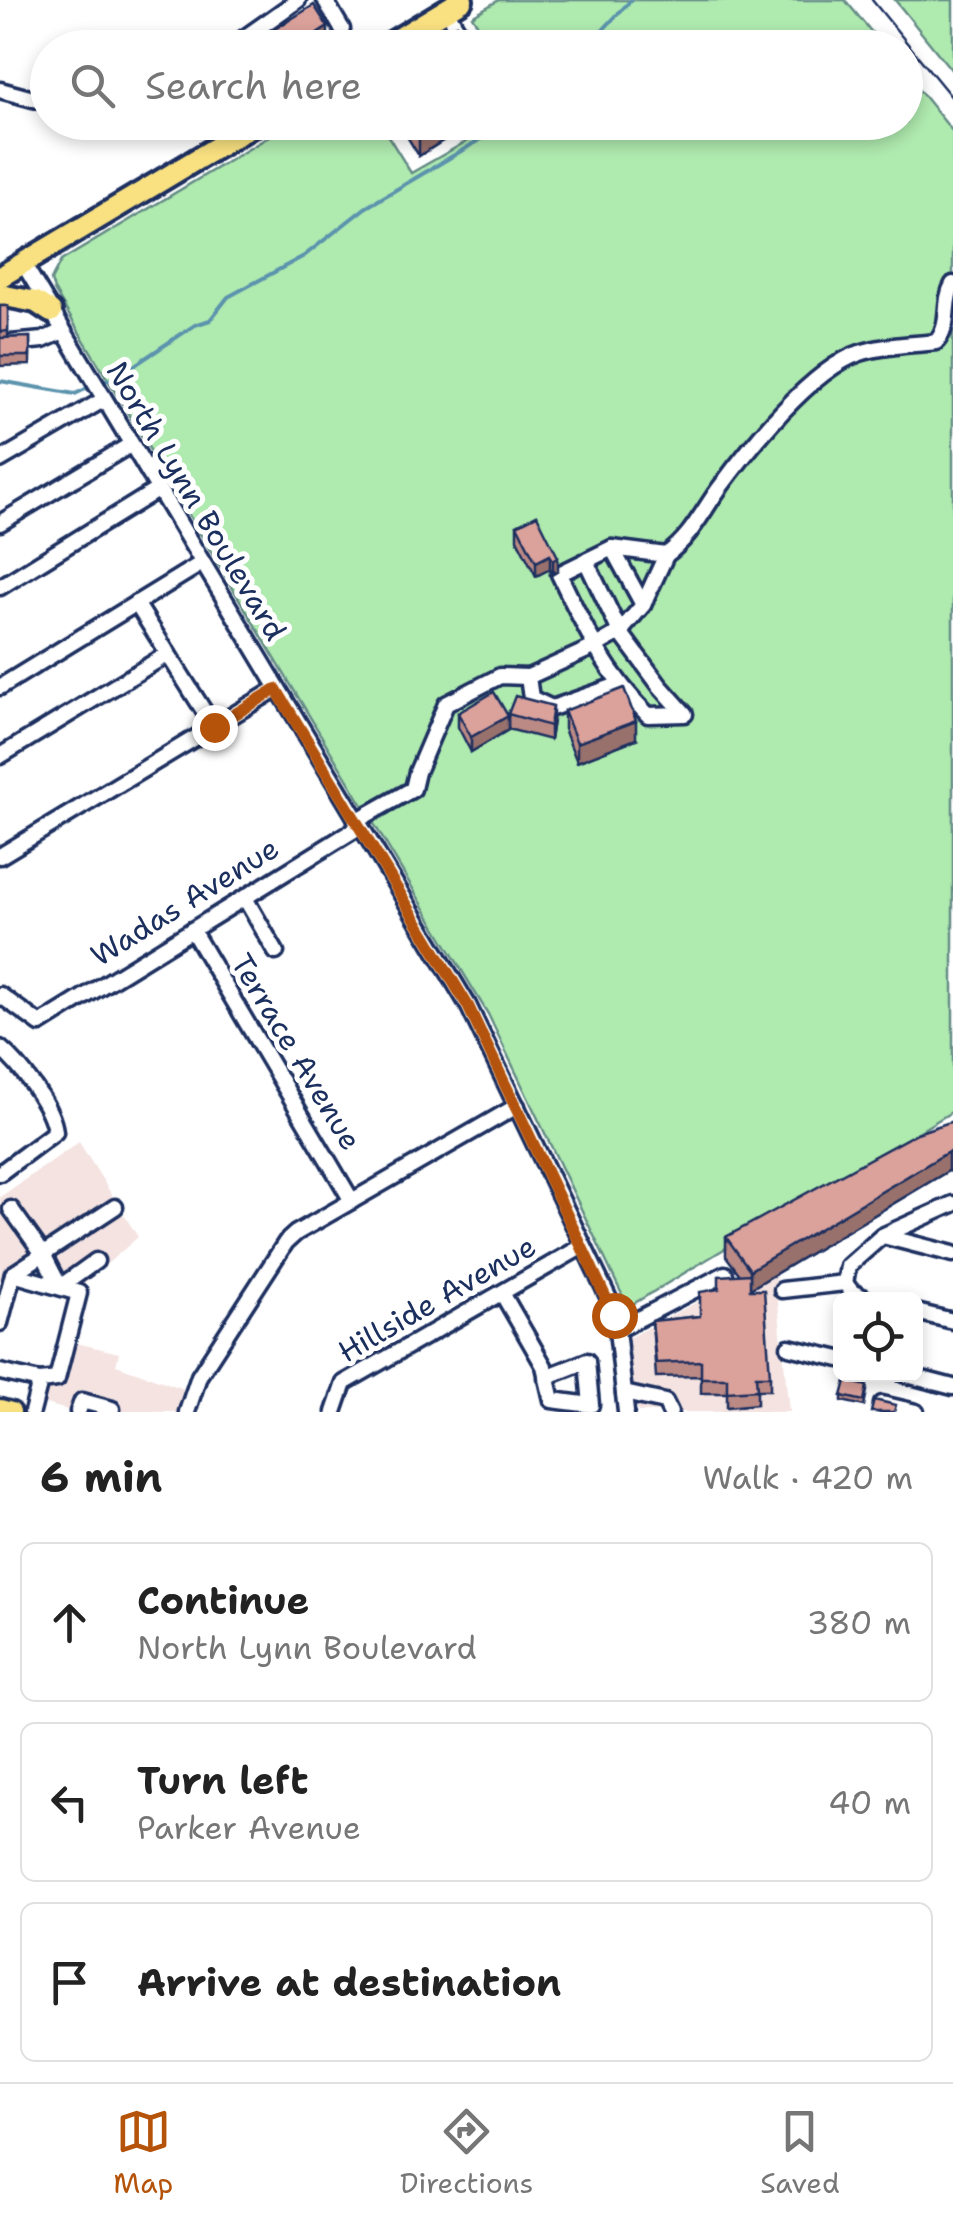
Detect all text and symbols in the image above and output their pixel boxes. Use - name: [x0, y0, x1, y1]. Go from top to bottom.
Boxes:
- search box: [30, 30, 923, 140]
- icon: search: [65, 58, 120, 113]
- text: Search here: [145, 60, 362, 111]
- street label: North Lynn Boulevard: [97, 354, 296, 648]
- route end: [192, 705, 238, 751]
- street label: Wadas Avenue: [83, 827, 287, 976]
- street label: Terrace Avenue: [221, 946, 371, 1158]
- street label: Hillside Avenue: [330, 1225, 543, 1372]
- map controls: [833, 1292, 923, 1382]
- button: locate: [833, 1292, 923, 1382]
- route start: [592, 1293, 638, 1339]
- text: 6 min: [40, 1449, 162, 1505]
- text: Walk · 420 m: [702, 1456, 913, 1499]
- text: Continue: [137, 1575, 309, 1626]
- icon: ahead: [42, 1595, 97, 1650]
- text: 380 m: [807, 1601, 911, 1644]
- text: North Lynn Boulevard: [137, 1626, 477, 1669]
- text: Turn left: [137, 1755, 309, 1806]
- icon: left: [42, 1775, 97, 1830]
- text: 40 m: [828, 1781, 911, 1824]
- text: Parker Avenue: [137, 1806, 361, 1849]
- icon: arrive: [42, 1955, 97, 2010]
- text: Arrive at destination: [137, 1957, 561, 2008]
- tab: Map: [113, 2104, 173, 2202]
- tab: Directions: [400, 2104, 533, 2202]
- tab: Saved: [760, 2104, 840, 2202]

